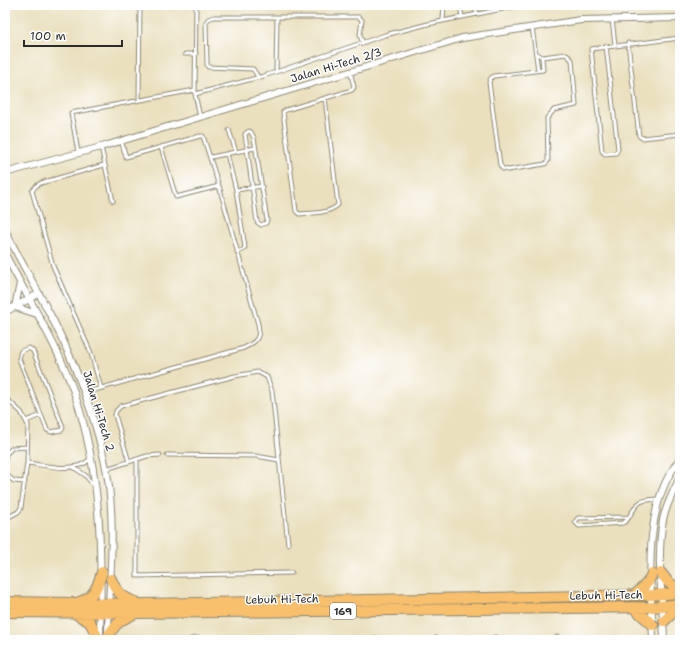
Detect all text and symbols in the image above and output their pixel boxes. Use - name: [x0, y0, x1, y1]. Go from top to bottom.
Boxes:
- scale bar: [24, 22, 122, 48]
- text: 100 m: [30, 28, 66, 44]
- street label: Jalan Hi-Tech 2/3: [289, 44, 384, 86]
- street label: Jalan Hi-Tech 2: [79, 369, 118, 453]
- street label: Lebuh Hi-Tech: [569, 587, 643, 604]
- street label: Lebuh Hi-Tech: [245, 591, 319, 608]
- road number: 169: [330, 603, 356, 619]

